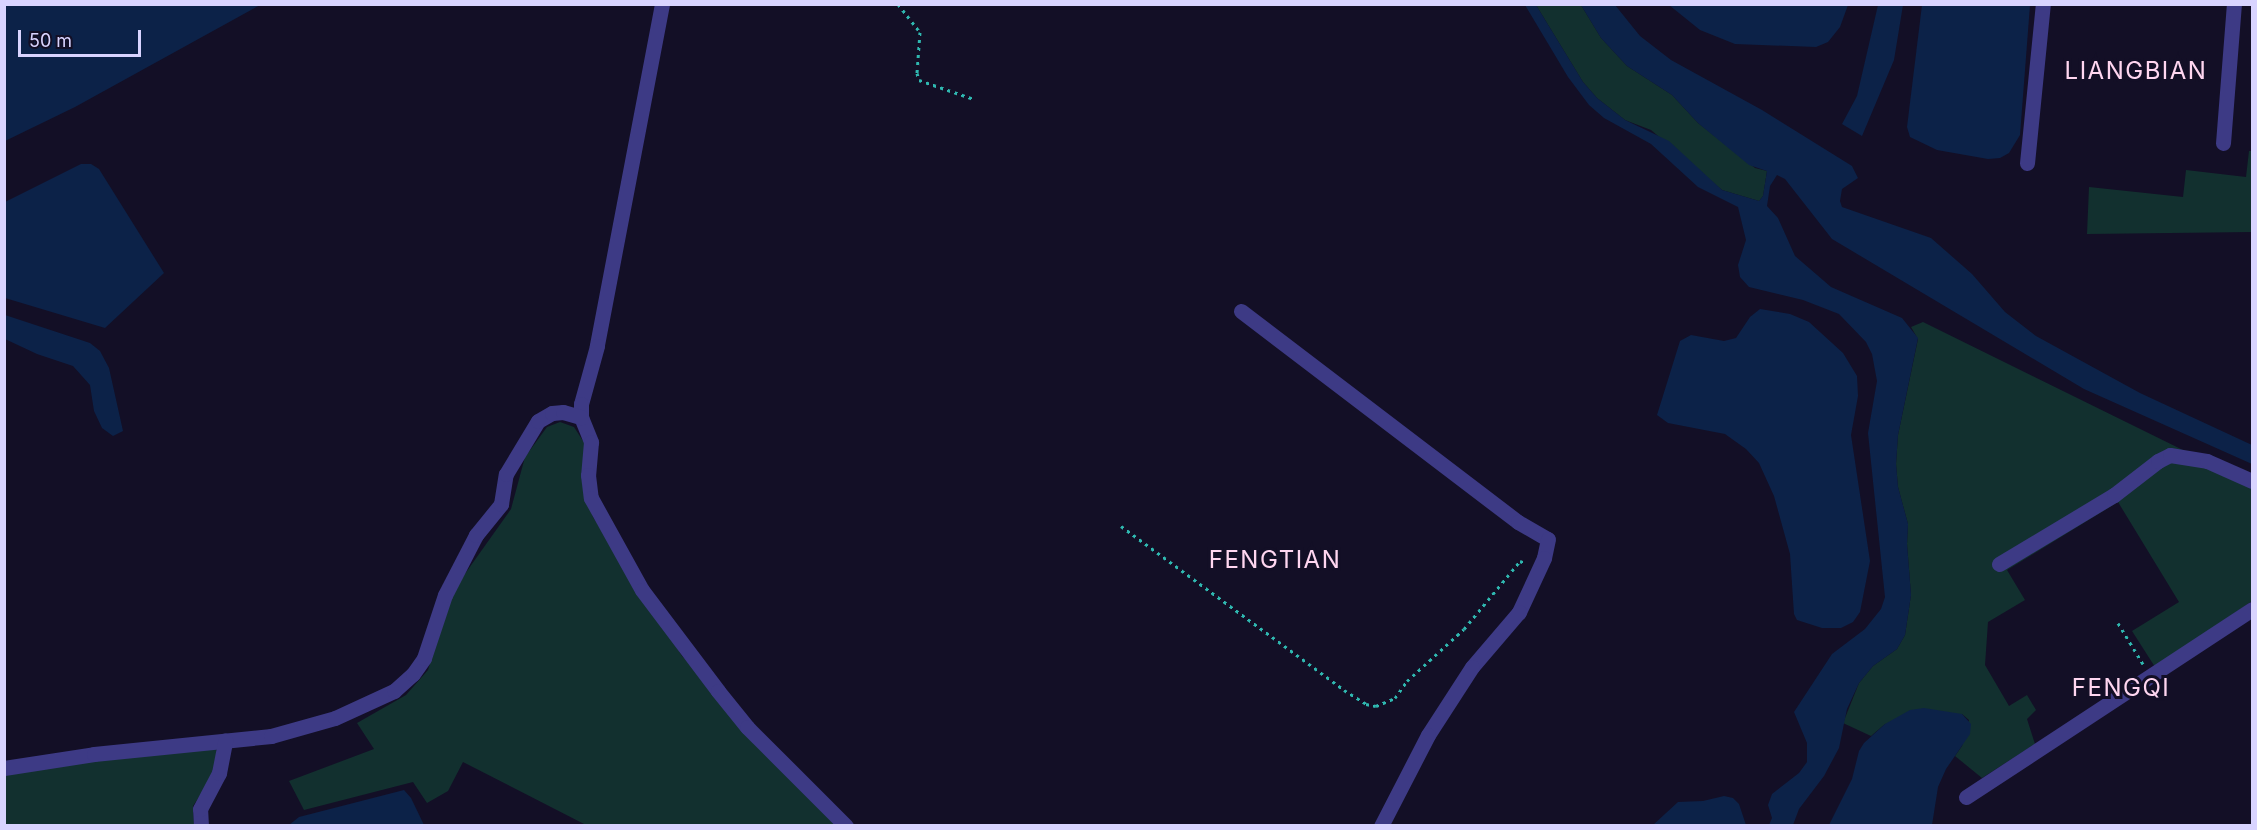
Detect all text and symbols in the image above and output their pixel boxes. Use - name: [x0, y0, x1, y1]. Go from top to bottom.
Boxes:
- scale bar: [21, 18, 144, 56]
- text: 50 m: [29, 30, 72, 51]
- district label: LIANGBIAN: [2065, 57, 2207, 85]
- district label: FENGTIAN: [1209, 546, 1341, 574]
- district label: FENGQI: [2072, 674, 2170, 702]

